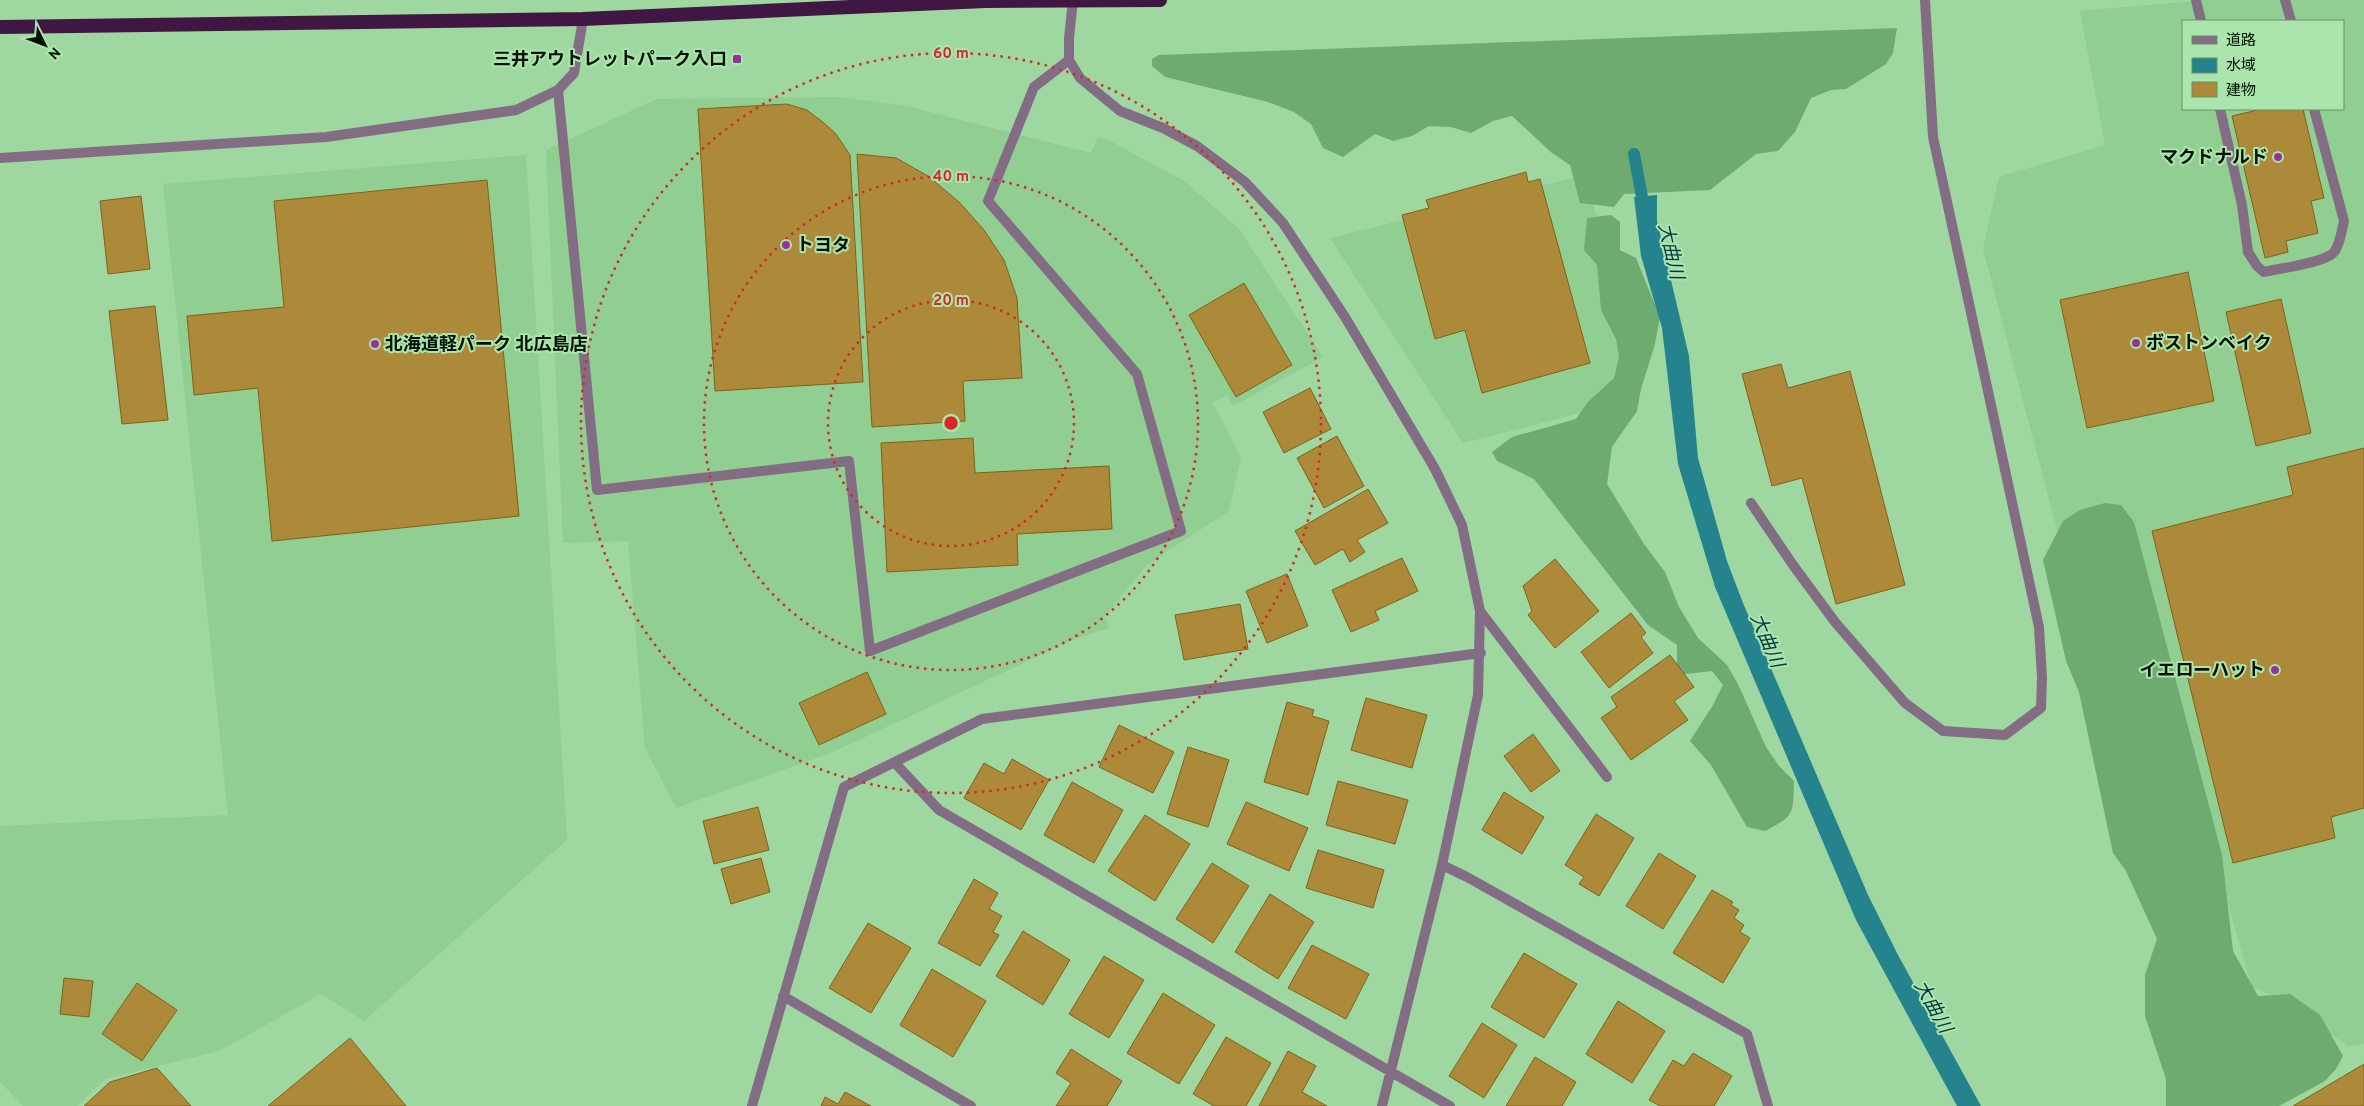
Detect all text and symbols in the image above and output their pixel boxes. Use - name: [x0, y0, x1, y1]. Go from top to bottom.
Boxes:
- north arrow: [20, 20, 70, 70]
- legend: [2182, 20, 2344, 110]
- text: 道路: [2226, 32, 2256, 51]
- text: N: [44, 43, 63, 62]
- text: 60 m: [933, 45, 969, 64]
- place label: 三井アウトレットパーク入口: [493, 49, 727, 72]
- marker: 三井アウトレットパーク入口: [731, 53, 743, 65]
- text: 水域: [2226, 57, 2256, 76]
- text: 建物: [2226, 82, 2256, 101]
- place label: マクドナルド: [2160, 147, 2268, 170]
- marker: マクドナルド: [2272, 151, 2284, 163]
- text: 40 m: [933, 168, 969, 187]
- water label: 大曲川: [1652, 221, 1689, 284]
- place label: トヨタ: [796, 235, 850, 258]
- marker: トヨタ: [780, 239, 792, 251]
- text: 20 m: [933, 292, 969, 311]
- place label: ボストンベイク: [2146, 333, 2272, 356]
- place label: 北海道軽パーク 北広島店: [385, 334, 588, 357]
- marker: ボストンベイク: [2130, 337, 2142, 349]
- marker: 北海道軽パーク 北広島店: [369, 338, 381, 350]
- centre of rings: [942, 414, 960, 432]
- water label: 大曲川: [1744, 610, 1789, 674]
- place label: イエローハット: [2140, 660, 2265, 683]
- marker: イエローハット: [2269, 664, 2281, 676]
- water label: 大曲川: [1908, 976, 1958, 1039]

